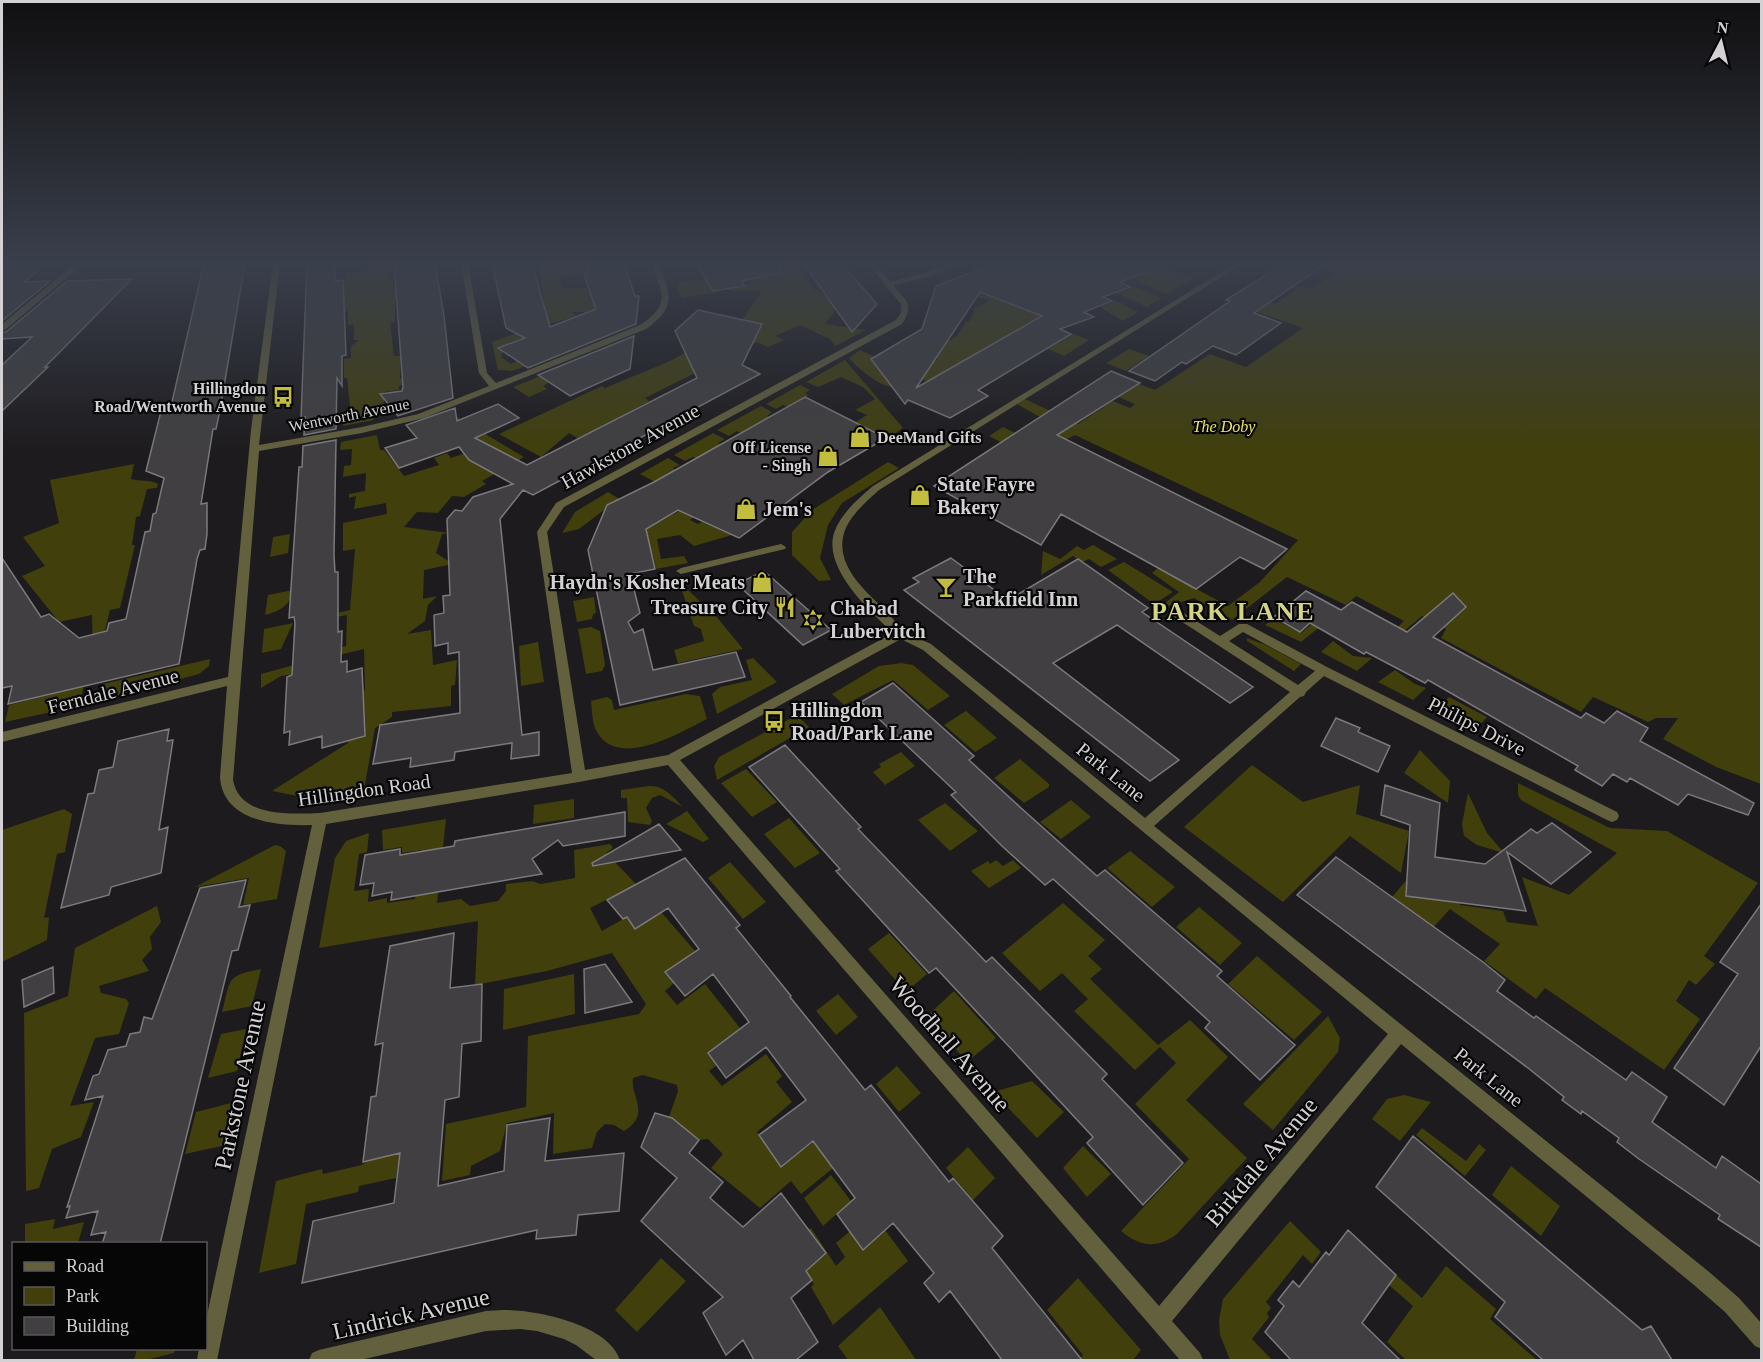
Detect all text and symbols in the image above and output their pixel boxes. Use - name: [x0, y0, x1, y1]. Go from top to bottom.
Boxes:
- north arrow: [1691, 12, 1751, 72]
- text: N: [1716, 18, 1730, 37]
- place label: Hillingdon Road/Wentworth Avenue: [94, 380, 266, 415]
- bus stop icon: Hillingdon Road/Wentworth Avenue: [271, 385, 295, 409]
- street label: Wentworth Avenue: [287, 395, 411, 435]
- street label: Hawkstone Avenue: [557, 399, 703, 493]
- park label: The Doby: [1193, 418, 1256, 436]
- shop icon: DeeMand Gifts: [848, 425, 872, 449]
- place label: DeeMand Gifts: [877, 429, 981, 446]
- place label: Off License - Singh: [732, 439, 811, 475]
- shop icon: Off License - Singh: [816, 444, 840, 468]
- place label: State Fayre Bakery: [937, 473, 1035, 519]
- shop icon: State Fayre Bakery: [908, 483, 932, 507]
- shop icon: Jem's: [734, 497, 758, 521]
- place label: Jem's: [763, 498, 812, 520]
- place label: The Parkfield Inn: [963, 565, 1078, 610]
- shop icon: Haydn's Kosher Meats: [750, 570, 774, 594]
- place label: Haydn's Kosher Meats: [550, 571, 745, 594]
- bar icon: The Parkfield Inn: [934, 575, 958, 599]
- restaurant icon: Treasure City: [773, 595, 797, 619]
- place label: Treasure City: [651, 596, 768, 619]
- place label: Chabad Lubervitch: [830, 597, 926, 642]
- district label: PARK LANE: [1151, 597, 1315, 626]
- synagogue icon: Chabad Lubervitch: [801, 608, 825, 632]
- street label: Ferndale Avenue: [45, 664, 181, 718]
- street label: Philips Drive: [1424, 692, 1529, 761]
- place label: Hillingdon Road/Park Lane: [791, 699, 933, 744]
- bus stop icon: Hillingdon Road/Park Lane: [762, 709, 786, 733]
- street label: Park Lane: [1072, 738, 1150, 806]
- street label: Hillingdon Road: [296, 770, 432, 811]
- street label: Woodhall Avenue: [884, 971, 1016, 1117]
- street label: Parkstone Avenue: [209, 998, 271, 1172]
- street label: Park Lane: [1450, 1043, 1528, 1111]
- street label: Birkdale Avenue: [1200, 1092, 1322, 1232]
- legend: [12, 1242, 207, 1350]
- text: Road: [66, 1256, 104, 1276]
- street label: Lindrick Avenue: [330, 1283, 492, 1345]
- text: Park: [66, 1286, 99, 1306]
- text: Building: [66, 1316, 129, 1336]

